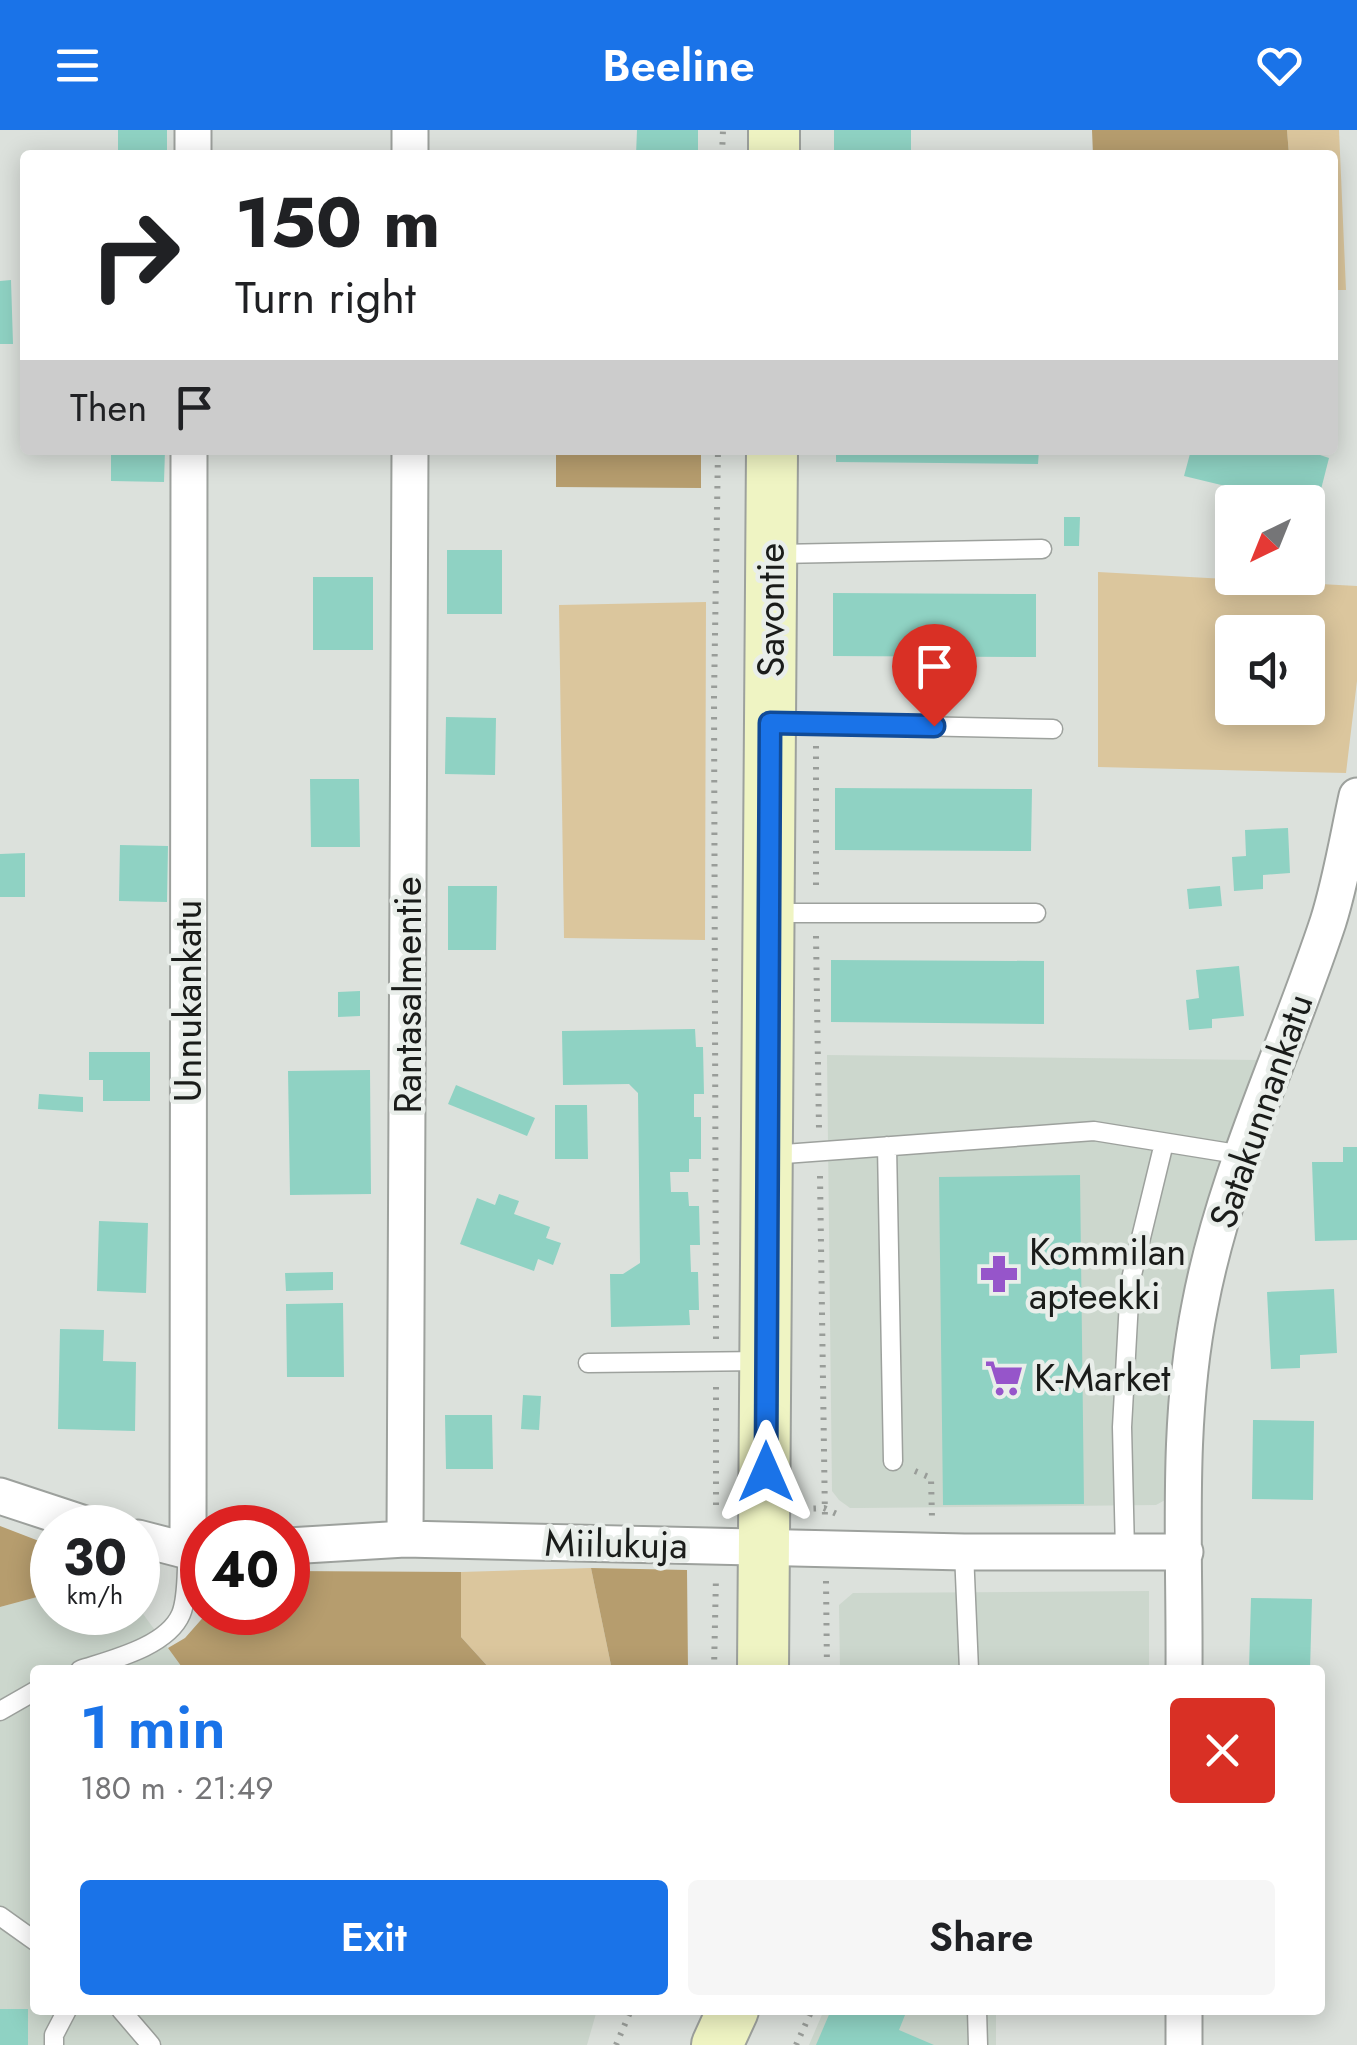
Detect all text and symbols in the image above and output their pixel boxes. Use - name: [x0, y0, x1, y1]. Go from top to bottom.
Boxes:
- text: Beeline: [602, 33, 755, 98]
- icon: menu: [50, 38, 105, 93]
- icon: heart: [1252, 38, 1307, 93]
- text: 150 m: [235, 172, 441, 273]
- icon: right: [70, 190, 200, 320]
- text: Turn right: [235, 265, 416, 330]
- text: Then: [70, 380, 147, 435]
- icon: arrive: [167, 380, 222, 435]
- north arrow: [1215, 485, 1325, 595]
- map controls: [1215, 485, 1325, 725]
- street label: Savontie: [743, 543, 798, 677]
- button: sound: [1215, 615, 1325, 725]
- pin: [892, 624, 977, 727]
- icon: arrive: [907, 639, 962, 694]
- street label: Rantasalmentie: [380, 877, 435, 1113]
- street label: Unnukankatu: [160, 900, 215, 1102]
- street label: Satakunnankatu: [1195, 986, 1326, 1236]
- place label: Kommilan apteekki: [1029, 1224, 1186, 1323]
- pharmacy icon: Kommilan apteekki: [978, 1253, 1020, 1295]
- place label: K-Market: [1034, 1350, 1170, 1405]
- supermarket icon: K-Market: [983, 1357, 1025, 1399]
- position arrow: [714, 1420, 818, 1524]
- speed limit sign: 40: [180, 1505, 310, 1635]
- street label: Miilukuja: [544, 1515, 688, 1572]
- text: 30: [63, 1521, 127, 1594]
- text: km/h: [67, 1577, 123, 1613]
- text: 1 min: [80, 1684, 226, 1771]
- button: close: [1170, 1698, 1275, 1803]
- text: 180 m · 21:49: [80, 1765, 274, 1811]
- button: Exit: [80, 1880, 668, 1995]
- button: Share: [688, 1880, 1275, 1995]

